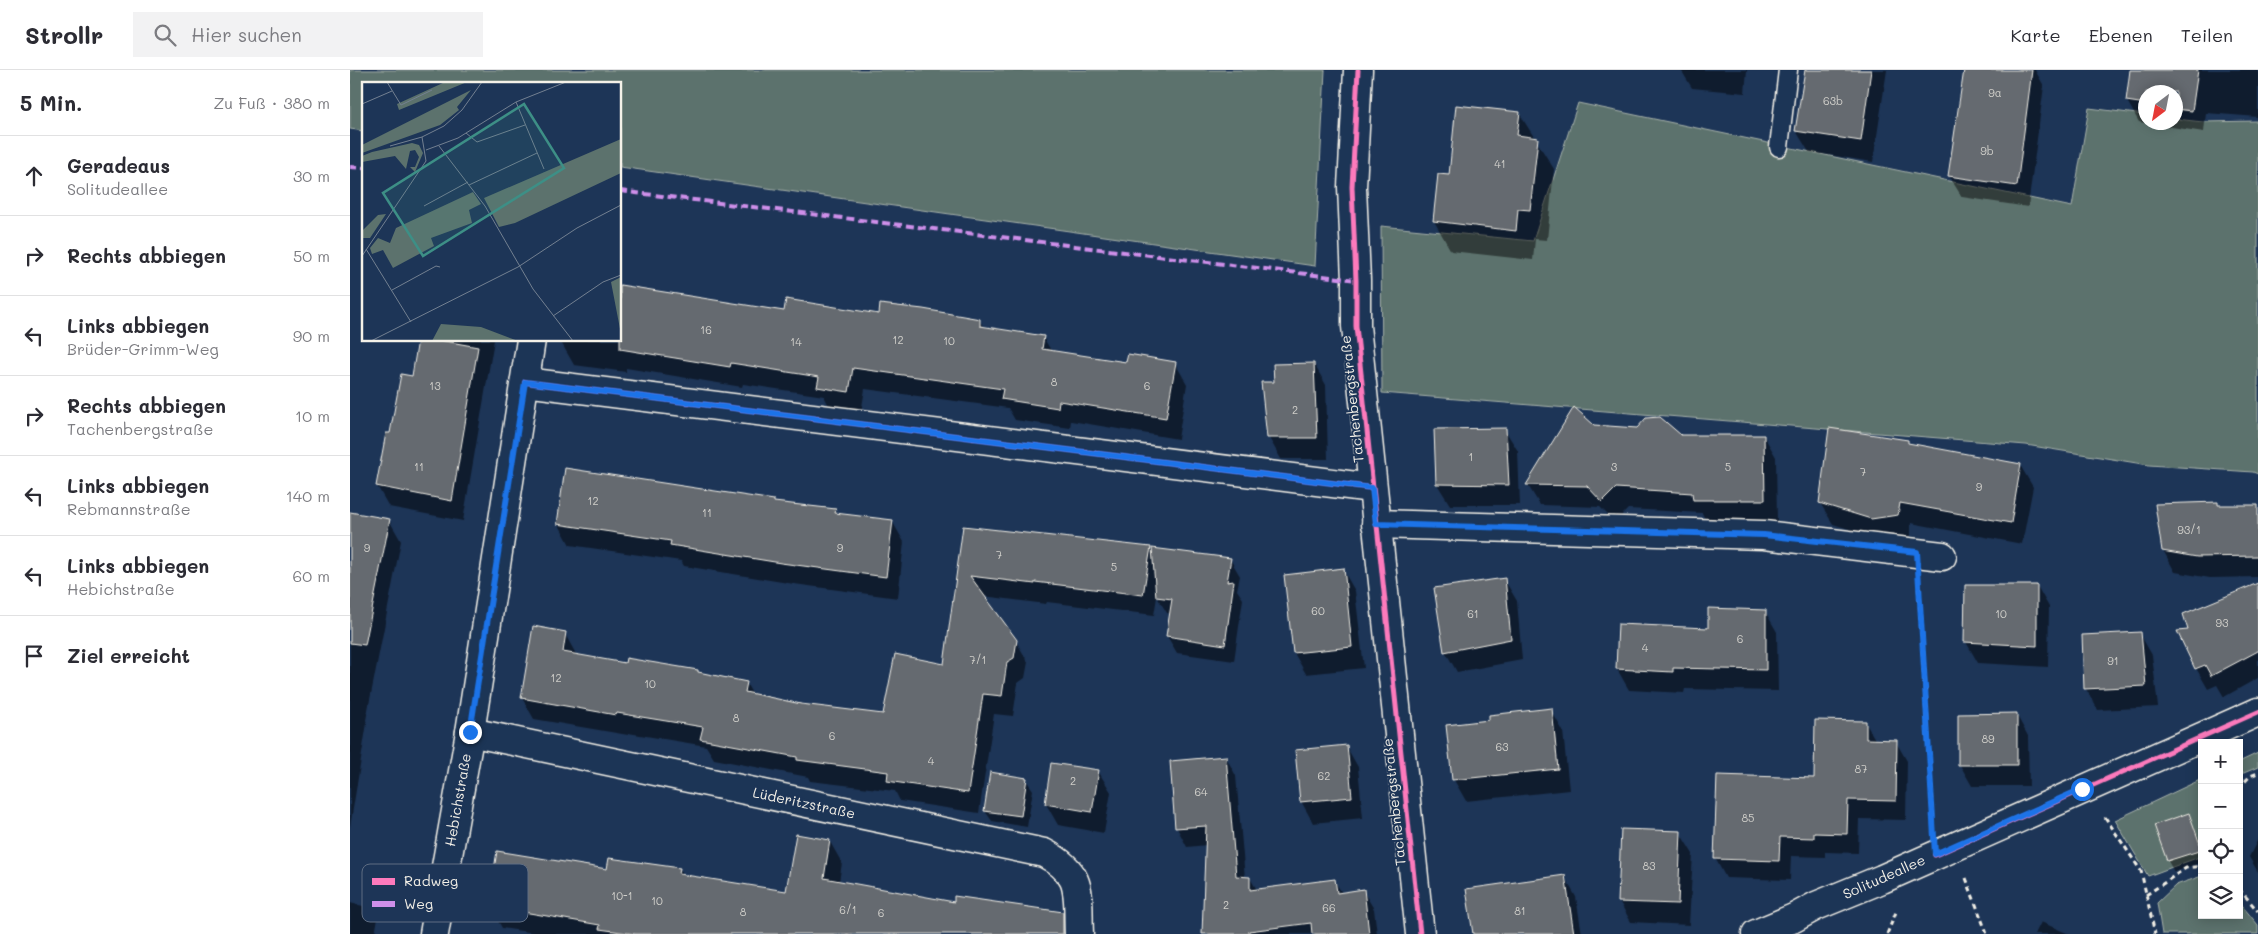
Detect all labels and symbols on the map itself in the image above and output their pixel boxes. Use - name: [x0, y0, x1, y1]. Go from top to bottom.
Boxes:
- inset map: [362, 82, 621, 341]
- house number: 9a: [1988, 85, 2002, 100]
- north arrow: [2138, 85, 2183, 130]
- house number: 63b: [1823, 93, 1843, 108]
- house number: 9b: [1980, 143, 1994, 158]
- house number: 41: [1494, 156, 1506, 171]
- house number: 16: [700, 322, 712, 337]
- house number: 12: [892, 332, 904, 347]
- house number: 10: [943, 333, 955, 348]
- house number: 14: [790, 334, 802, 349]
- street label: Tachenbergstraße: [1335, 334, 1368, 464]
- house number: 8: [1051, 374, 1058, 389]
- house number: 13: [429, 378, 441, 393]
- house number: 6: [1144, 378, 1150, 393]
- house number: 2: [1292, 402, 1298, 417]
- house number: 1: [1469, 449, 1473, 464]
- house number: 11: [414, 459, 424, 474]
- house number: 3: [1611, 459, 1618, 474]
- house number: 5: [1725, 459, 1731, 474]
- house number: 7: [1860, 464, 1866, 479]
- house number: 9: [1976, 479, 1983, 494]
- house number: 12: [587, 493, 599, 508]
- house number: 11: [702, 505, 712, 520]
- house number: 93/1: [2177, 522, 2201, 537]
- house number: 9: [364, 540, 371, 555]
- house number: 9: [837, 540, 844, 555]
- house number: 7: [996, 547, 1002, 562]
- house number: 5: [1111, 559, 1117, 574]
- house number: 60: [1311, 603, 1325, 618]
- house number: 61: [1467, 606, 1479, 621]
- house number: 10: [1995, 606, 2007, 621]
- house number: 93: [2216, 615, 2229, 630]
- house number: 6: [1737, 631, 1743, 646]
- house number: 4: [1642, 640, 1649, 655]
- house number: 7/1: [970, 652, 986, 667]
- house number: 91: [2107, 653, 2119, 668]
- house number: 12: [550, 670, 562, 685]
- house number: 10: [644, 676, 656, 691]
- house number: 8: [733, 710, 740, 725]
- route end: [459, 721, 482, 744]
- house number: 6: [829, 728, 835, 743]
- house number: 89: [1981, 731, 1995, 746]
- street label: Tachenbergstraße: [1377, 737, 1410, 867]
- house number: 63: [1495, 739, 1509, 754]
- street label: Hebichstraße: [440, 752, 475, 848]
- house number: 4: [928, 753, 935, 768]
- house number: 87: [1855, 761, 1867, 776]
- house number: 62: [1318, 768, 1330, 783]
- house number: 2: [1070, 773, 1076, 788]
- route start: [2071, 778, 2094, 801]
- street label: Lüderitzstraße: [751, 782, 857, 823]
- house number: 64: [1194, 784, 1208, 799]
- house number: 85: [1741, 810, 1755, 825]
- street label: Solitudeallee: [1840, 850, 1928, 903]
- house number: 83: [1642, 858, 1656, 873]
- legend: [362, 864, 528, 922]
- text: Radweg: [404, 871, 458, 890]
- house number: 10-1: [611, 888, 633, 903]
- house number: 10: [651, 893, 663, 908]
- text: Weg: [404, 894, 433, 913]
- house number: 2: [1223, 897, 1229, 912]
- house number: 66: [1322, 900, 1336, 915]
- house number: 6/1: [839, 902, 857, 917]
- house number: 81: [1514, 903, 1526, 918]
- house number: 8: [740, 904, 747, 919]
- house number: 6: [878, 905, 884, 920]

